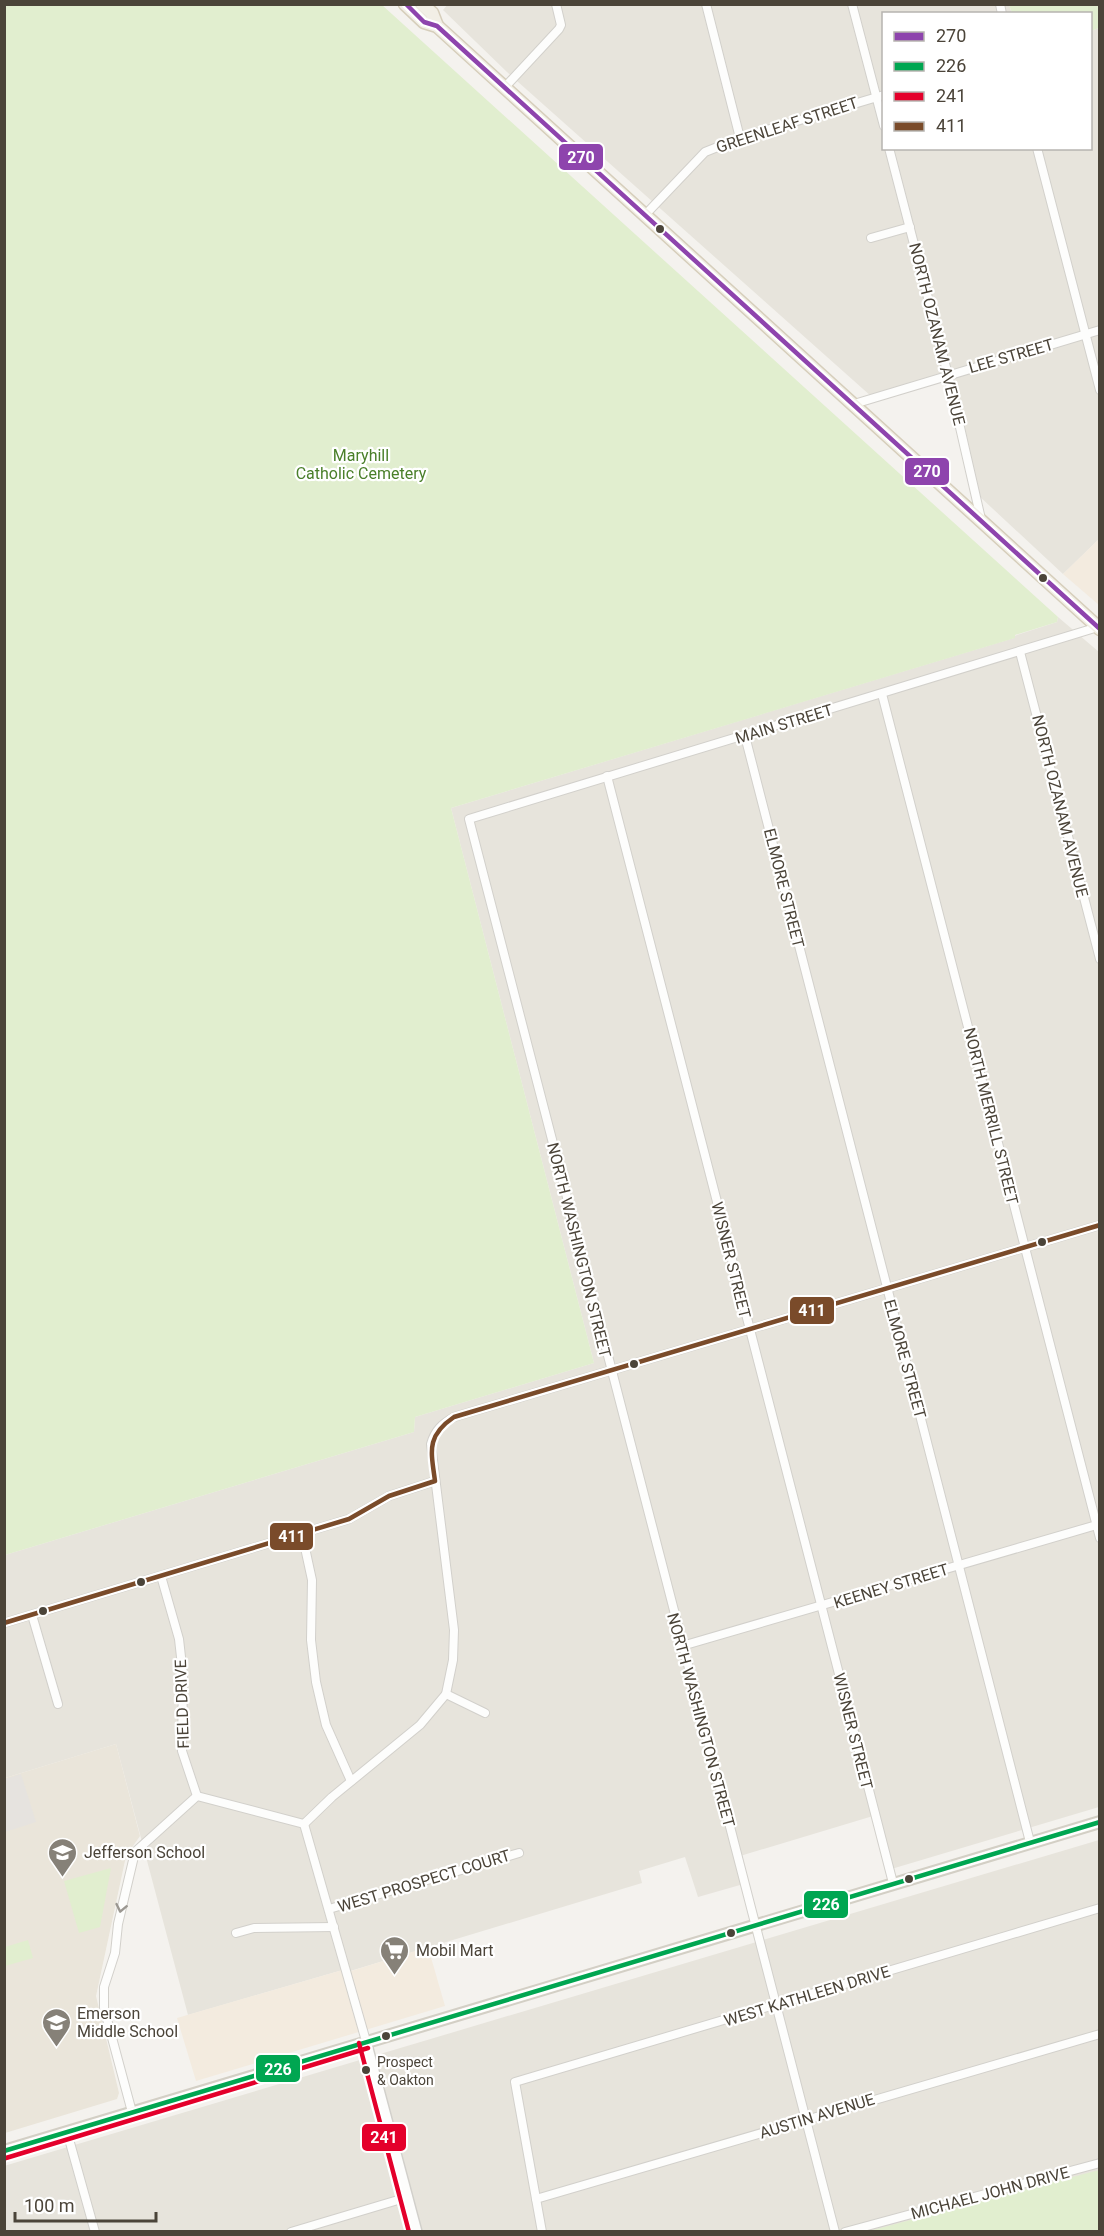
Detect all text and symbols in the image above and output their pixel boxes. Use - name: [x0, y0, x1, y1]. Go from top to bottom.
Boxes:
- legend: [882, 12, 1092, 150]
- text: 270: [936, 25, 966, 46]
- text: 226: [936, 55, 966, 76]
- text: 241: [936, 85, 966, 106]
- street label: GREENLEAF STREET: [714, 93, 861, 157]
- text: 411: [936, 115, 966, 136]
- line badge: 270: [558, 143, 604, 171]
- text: 270: [567, 148, 595, 167]
- unlabelled marker: [654, 223, 666, 235]
- street label: NORTH OZANAM AVENUE: [905, 241, 969, 427]
- street label: LEE STREET: [966, 335, 1056, 377]
- park label: Maryhill Catholic Cemetery: [296, 446, 427, 483]
- line badge: 270: [904, 457, 950, 486]
- text: 270: [913, 462, 941, 481]
- unlabelled marker: [1037, 572, 1049, 584]
- street label: MAIN STREET: [733, 700, 836, 748]
- street label: NORTH OZANAM AVENUE: [1028, 713, 1092, 899]
- street label: ELMORE STREET: [760, 826, 808, 950]
- street label: NORTH MERRILL STREET: [960, 1026, 1022, 1207]
- street label: NORTH WASHINGTON STREET: [543, 1140, 615, 1360]
- street label: WISNER STREET: [707, 1200, 755, 1321]
- unlabelled marker: [1036, 1236, 1048, 1248]
- line badge: 411: [789, 1296, 835, 1325]
- street label: ELMORE STREET: [880, 1297, 930, 1421]
- text: 411: [798, 1301, 826, 1320]
- unlabelled marker: [628, 1358, 640, 1370]
- line badge: 411: [269, 1522, 314, 1551]
- text: 411: [278, 1527, 306, 1546]
- street label: KEENEY STREET: [831, 1559, 951, 1612]
- unlabelled marker: [135, 1576, 147, 1588]
- unlabelled marker: [37, 1605, 49, 1617]
- street label: NORTH WASHINGTON STREET: [663, 1611, 739, 1830]
- street label: FIELD DRIVE: [171, 1659, 193, 1749]
- street label: WISNER STREET: [829, 1671, 877, 1792]
- school or university icon: Jefferson School: [47, 1836, 79, 1878]
- place label: Jefferson School: [84, 1843, 205, 1862]
- street label: WEST PROSPECT COURT: [335, 1846, 513, 1916]
- unlabelled marker: [903, 1873, 915, 1885]
- line badge: 226: [803, 1890, 849, 1919]
- text: 226: [812, 1895, 840, 1914]
- one-way arrow: [115, 1903, 128, 1913]
- unlabelled marker: [725, 1927, 737, 1939]
- supermarket icon: Mobil Mart: [379, 1934, 411, 1976]
- place label: Mobil Mart: [416, 1941, 494, 1960]
- street label: WEST KATHLEEN DRIVE: [722, 1962, 892, 2030]
- place label: Emerson Middle School: [77, 2004, 178, 2041]
- school or university icon: Emerson Middle School: [40, 2006, 72, 2048]
- unlabelled marker: [380, 2030, 392, 2042]
- line badge: 226: [255, 2054, 301, 2083]
- place label: Prospect & Oakton: [377, 2054, 434, 2088]
- text: 226: [264, 2060, 292, 2079]
- marker: Prospect & Oakton: [360, 2064, 372, 2076]
- street label: AUSTIN AVENUE: [757, 2089, 877, 2143]
- line badge: 241: [361, 2123, 407, 2152]
- text: 241: [370, 2128, 398, 2147]
- street label: MICHAEL JOHN DRIVE: [909, 2163, 1071, 2223]
- scale bar: [15, 2185, 156, 2223]
- text: 100 m: [24, 2195, 75, 2216]

